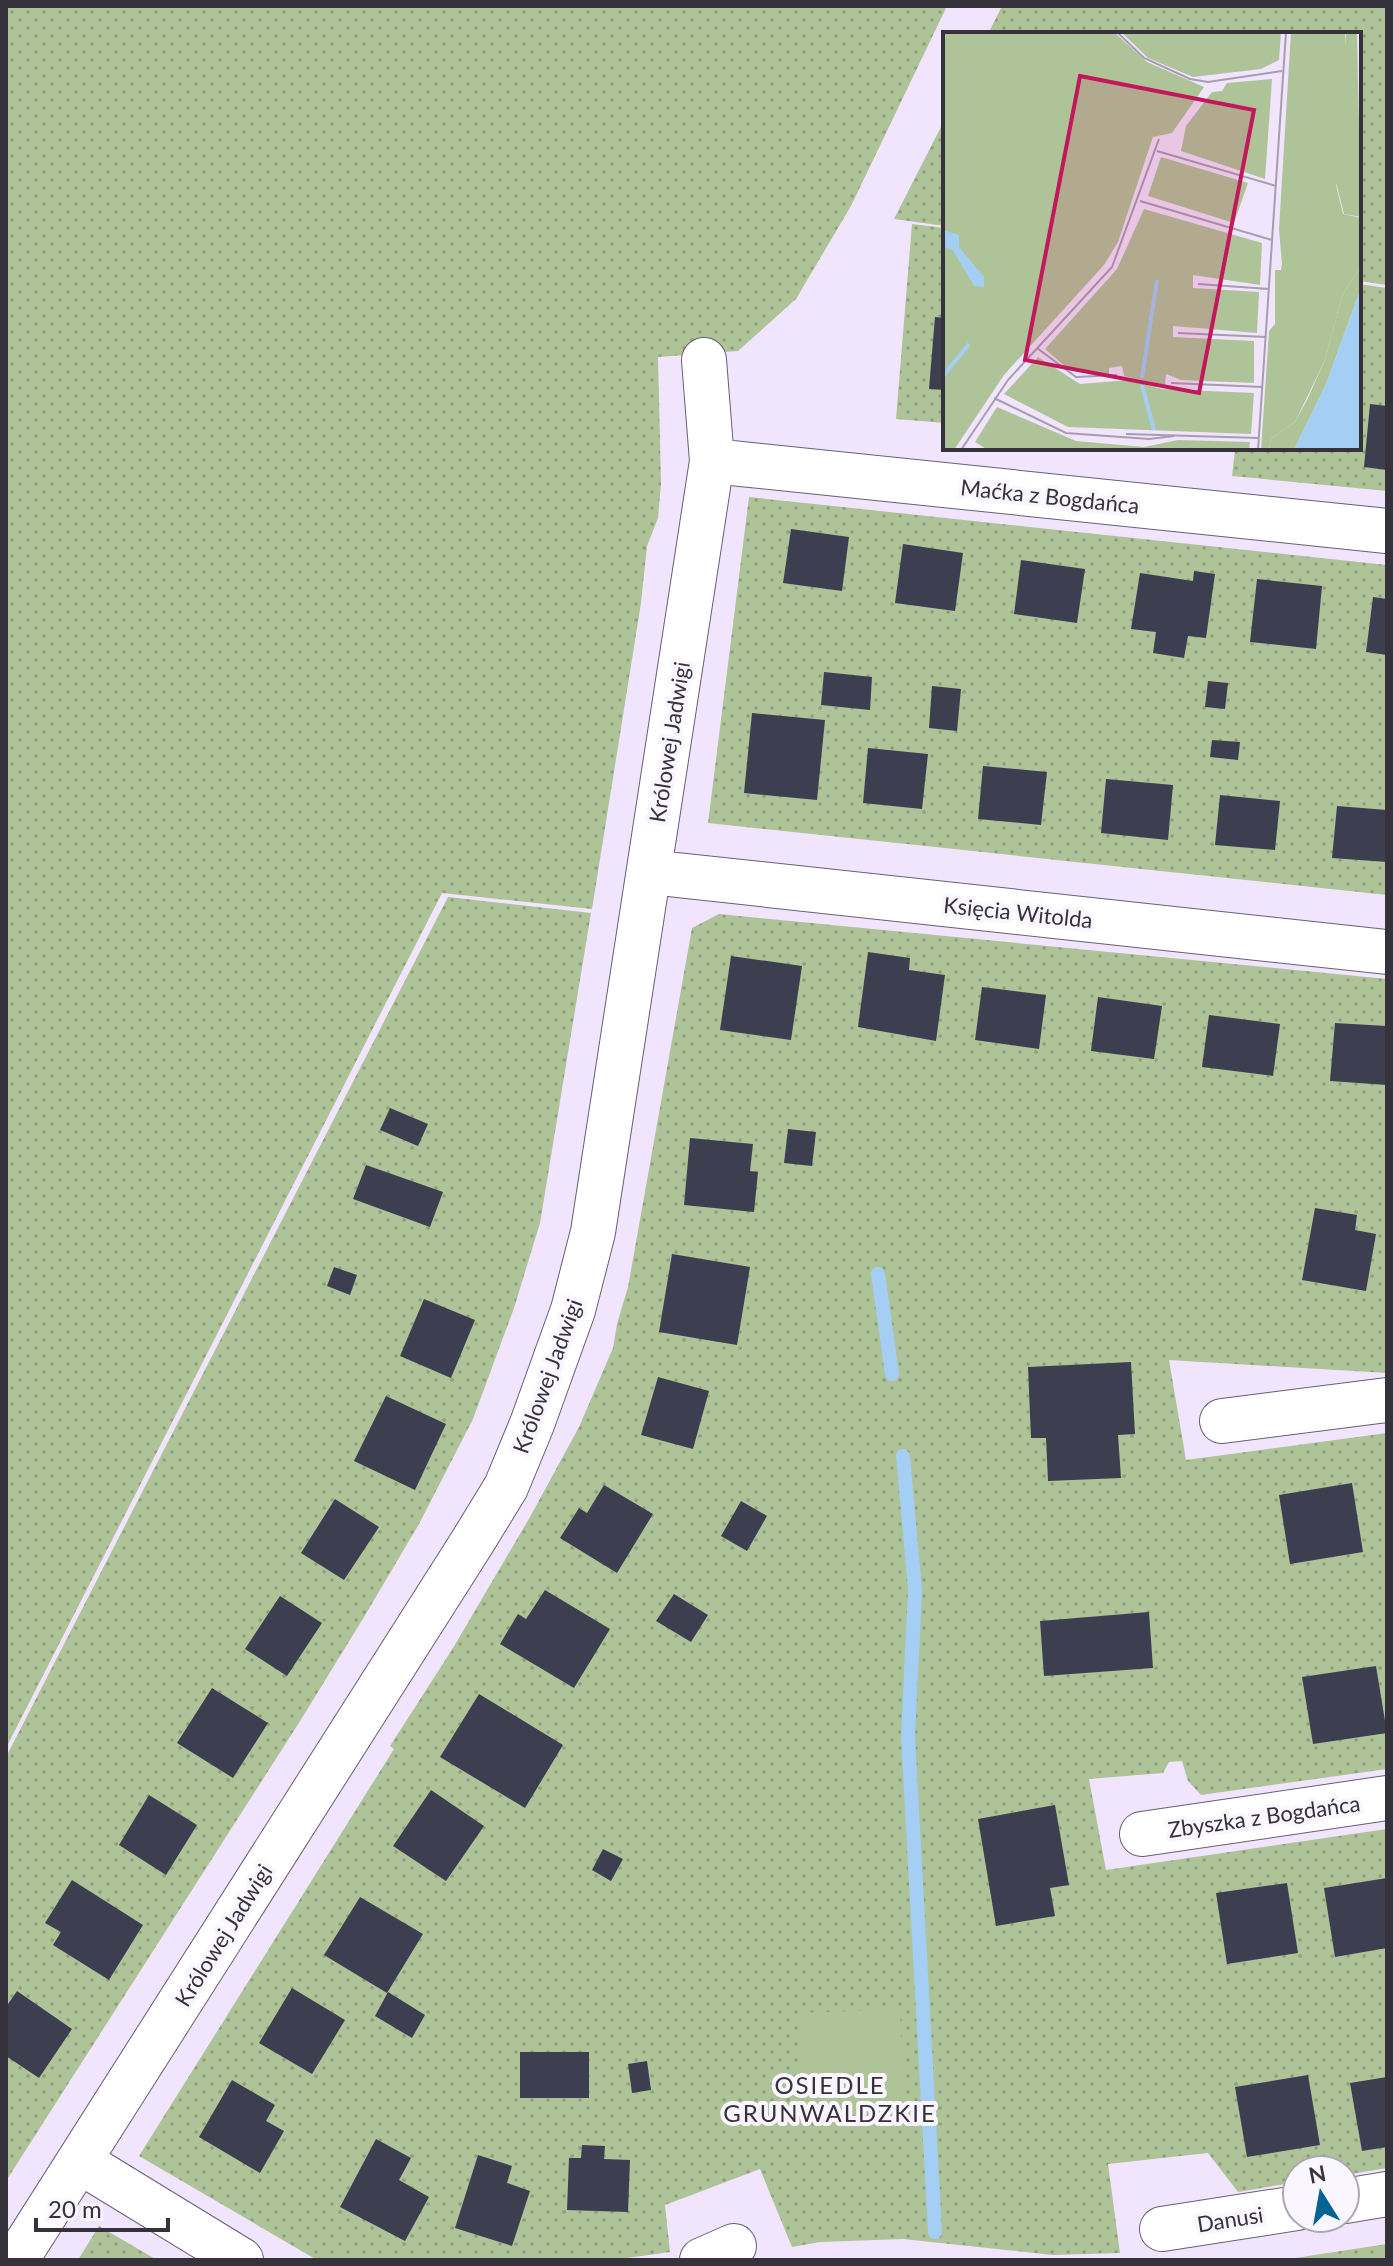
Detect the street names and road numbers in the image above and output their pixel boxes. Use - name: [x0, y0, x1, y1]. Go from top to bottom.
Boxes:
- street label: Maćka z Bogdańca: [959, 473, 1141, 519]
- street label: Królowej Jadwigi: [643, 660, 695, 824]
- street label: Księcia Witolda: [942, 891, 1094, 933]
- street label: Królowej Jadwigi: [507, 1295, 587, 1457]
- street label: Zbyszka z Bogdańca: [1166, 1789, 1362, 1843]
- street label: Królowej Jadwigi: [168, 1859, 278, 2011]
- street label: Danusi: [1195, 2200, 1265, 2238]

